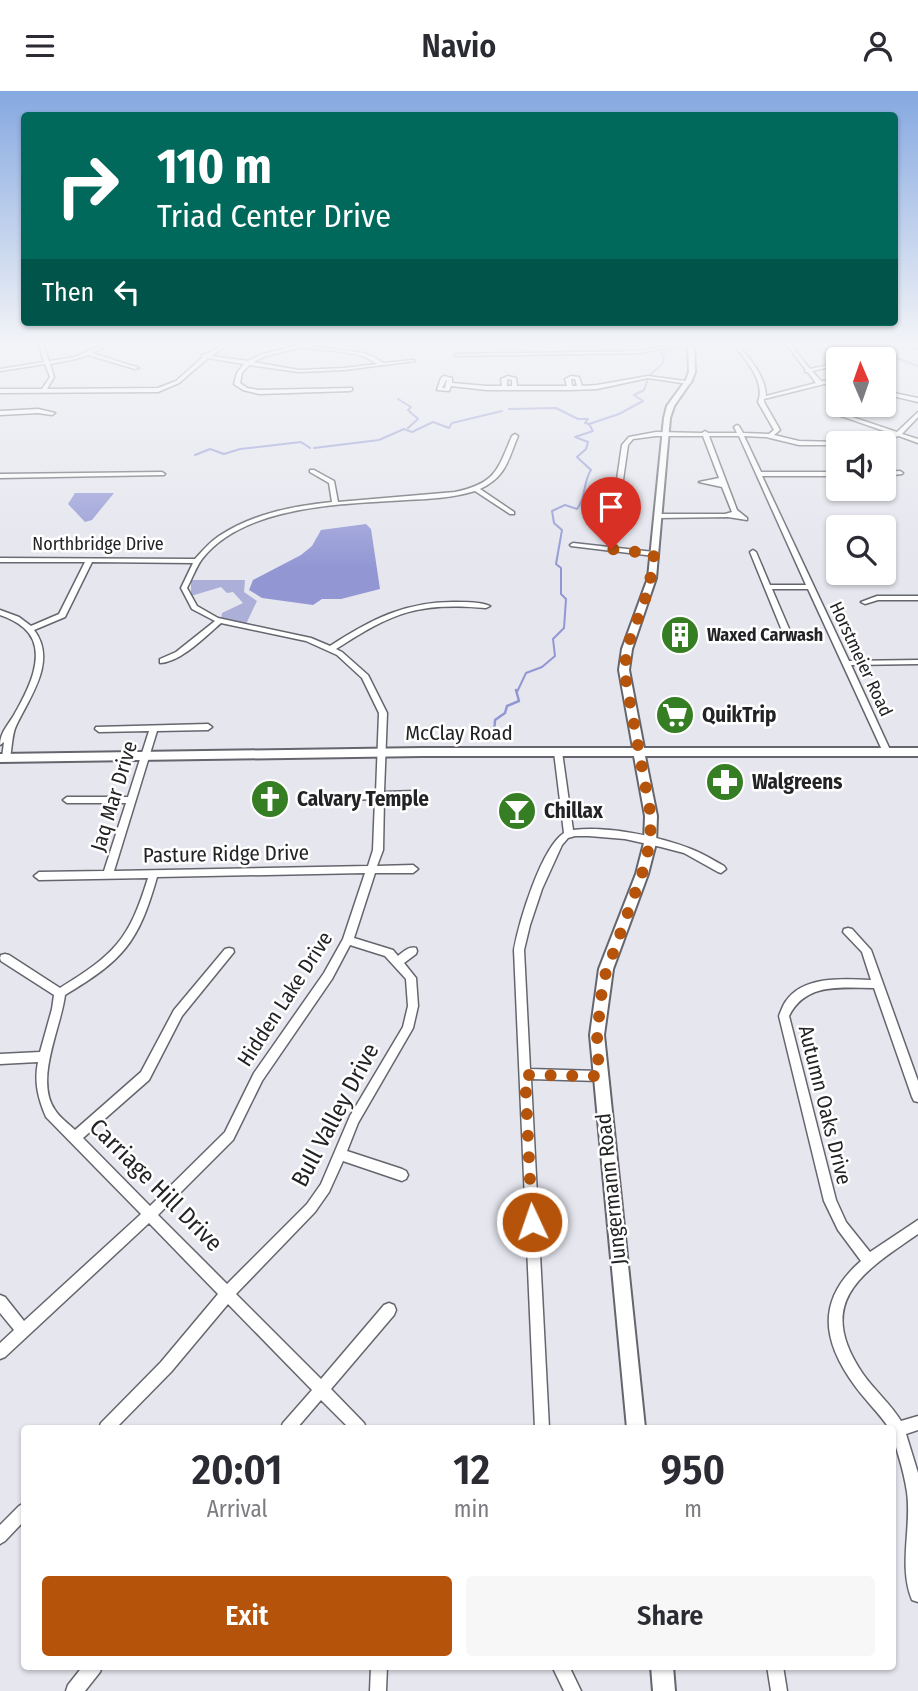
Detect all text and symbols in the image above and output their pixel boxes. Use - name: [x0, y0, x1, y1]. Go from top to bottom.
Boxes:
- icon: menu: [21, 27, 59, 65]
- text: Navio: [422, 27, 496, 65]
- icon: person: [859, 27, 897, 65]
- text: 110 m: [157, 137, 272, 196]
- icon: right: [42, 140, 133, 231]
- text: Triad Center Drive: [157, 197, 391, 235]
- icon: left: [108, 273, 146, 311]
- text: Then: [42, 277, 94, 308]
- north arrow: [826, 347, 896, 417]
- map controls: [826, 347, 896, 585]
- button: sound: [826, 431, 896, 501]
- pin: [581, 477, 641, 549]
- icon: arrive: [592, 488, 630, 526]
- button: search: [826, 515, 896, 585]
- street label: Northbridge Drive: [32, 533, 164, 555]
- street label: Horstmeier Road: [825, 598, 897, 720]
- building icon: Waxed Carwash: [659, 614, 701, 656]
- place label: Waxed Carwash: [707, 624, 823, 646]
- supermarket icon: QuikTrip: [654, 694, 696, 736]
- place label: QuikTrip: [702, 702, 776, 728]
- street label: McClay Road: [405, 720, 513, 746]
- street label: Jaq Mar Drive: [85, 738, 143, 854]
- pharmacy icon: Walgreens: [704, 761, 746, 803]
- place label: Walgreens: [752, 769, 843, 795]
- church icon: Calvary Temple: [249, 778, 291, 820]
- place label: Calvary Temple: [297, 786, 429, 812]
- bar icon: Chillax: [496, 790, 538, 832]
- place label: Chillax: [544, 798, 604, 824]
- street label: Pasture Ridge Drive: [143, 840, 309, 868]
- street label: Hidden Lake Drive: [232, 927, 338, 1071]
- street label: Autumn Oaks Drive: [793, 1023, 857, 1187]
- street label: Bull Valley Drive: [285, 1039, 385, 1191]
- street label: Jungermann Road: [590, 1112, 632, 1266]
- street label: Carriage Hill Drive: [84, 1113, 228, 1257]
- position arrow: [495, 1185, 569, 1259]
- text: 20:01: [192, 1445, 282, 1495]
- text: 12: [453, 1445, 490, 1495]
- text: 950: [661, 1445, 725, 1495]
- text: Arrival: [207, 1495, 268, 1523]
- text: min: [454, 1495, 489, 1523]
- text: m: [684, 1495, 702, 1523]
- button: Exit: [42, 1576, 452, 1656]
- button: Share: [466, 1576, 875, 1656]

